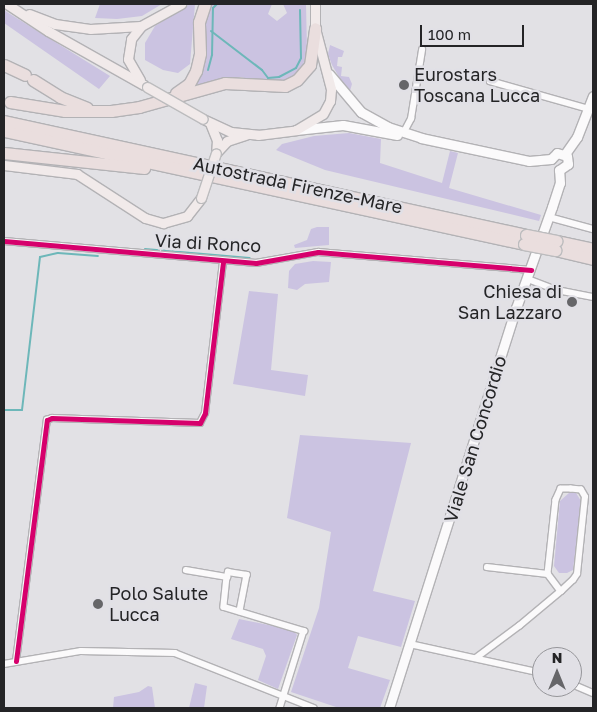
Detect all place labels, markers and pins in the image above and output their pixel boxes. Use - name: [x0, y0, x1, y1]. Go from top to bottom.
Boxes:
- place label: Eurostars Toscana Lucca: [414, 64, 540, 106]
- marker: Eurostars Toscana Lucca: [398, 79, 410, 91]
- place label: Chiesa di San Lazzaro: [458, 281, 562, 324]
- marker: Chiesa di San Lazzaro: [566, 296, 578, 308]
- place label: Polo Salute Lucca: [109, 583, 208, 626]
- marker: Polo Salute Lucca: [91, 597, 105, 611]

